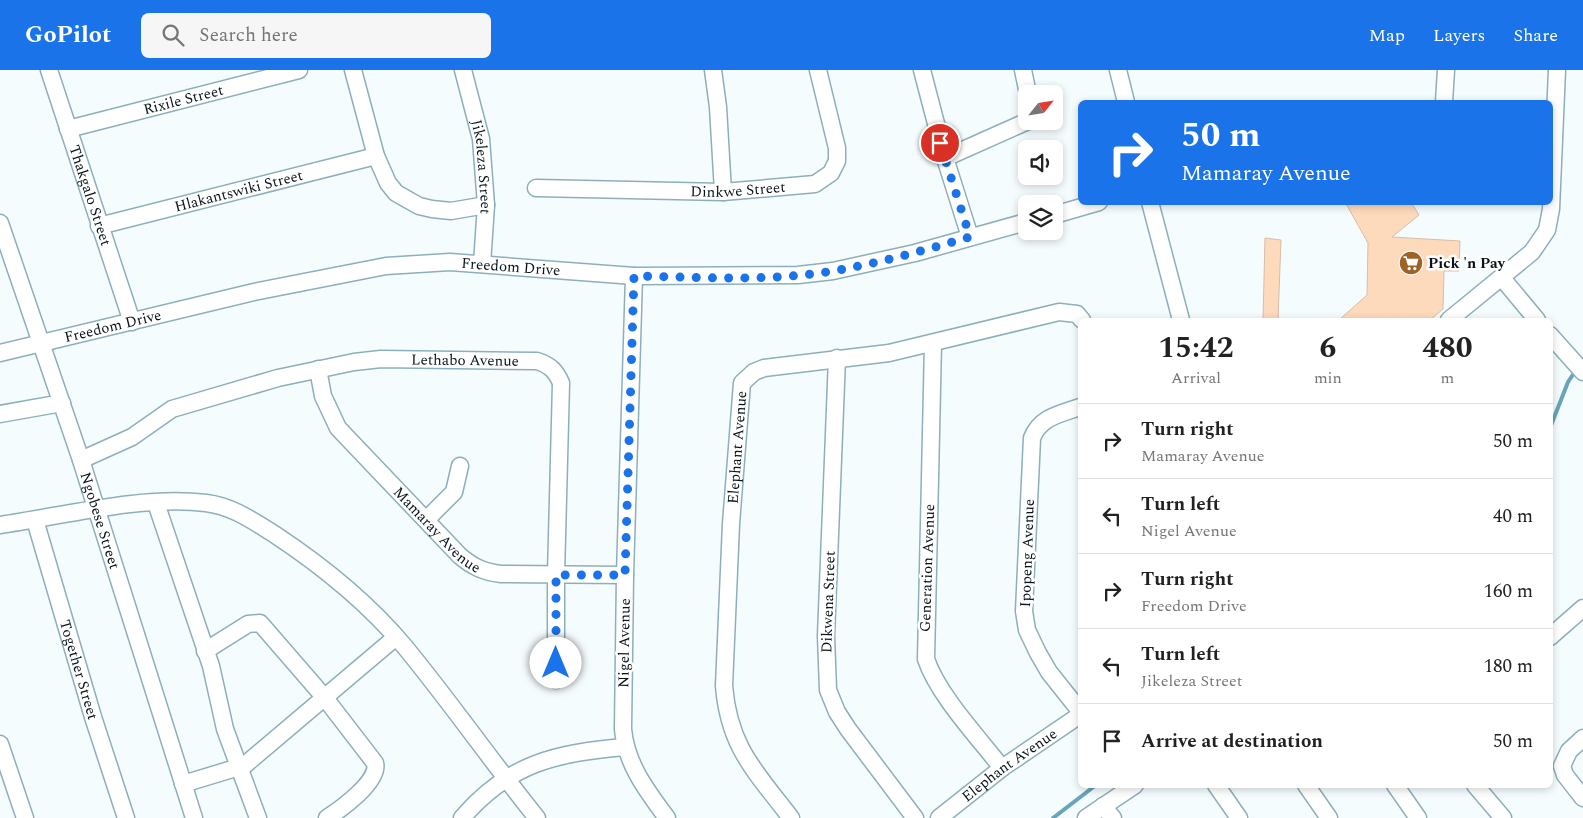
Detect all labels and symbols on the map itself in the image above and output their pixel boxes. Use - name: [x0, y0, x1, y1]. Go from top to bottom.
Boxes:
- street label: Rixile Street: [141, 79, 226, 121]
- north arrow: [1018, 85, 1062, 130]
- street label: Jikeleza Street: [464, 117, 497, 215]
- pin: [919, 122, 961, 164]
- street label: Thakgalo Street: [62, 142, 117, 249]
- street label: Hlakantswiki Street: [172, 164, 305, 219]
- street label: Dinkwe Street: [690, 176, 786, 204]
- supermarket icon: Pick 'n Pay: [1398, 250, 1424, 276]
- street label: Freedom Drive: [461, 252, 561, 282]
- place label: Pick 'n Pay: [1428, 252, 1506, 275]
- street label: Freedom Drive: [62, 304, 164, 349]
- street label: Lethabo Avenue: [411, 348, 519, 373]
- street label: Elephant Avenue: [722, 390, 753, 505]
- street label: Ngobese Street: [74, 469, 126, 572]
- street label: Mamaray Avenue: [387, 481, 484, 579]
- street label: Ipopeng Avenue: [1014, 498, 1041, 608]
- street label: Generation Avenue: [914, 503, 941, 633]
- street label: Dikwena Street: [815, 550, 842, 654]
- street label: Nigel Avenue: [612, 598, 637, 688]
- street label: Together Street: [53, 617, 104, 723]
- position arrow: [529, 636, 581, 688]
- street label: Elephant Avenue: [957, 723, 1062, 808]

